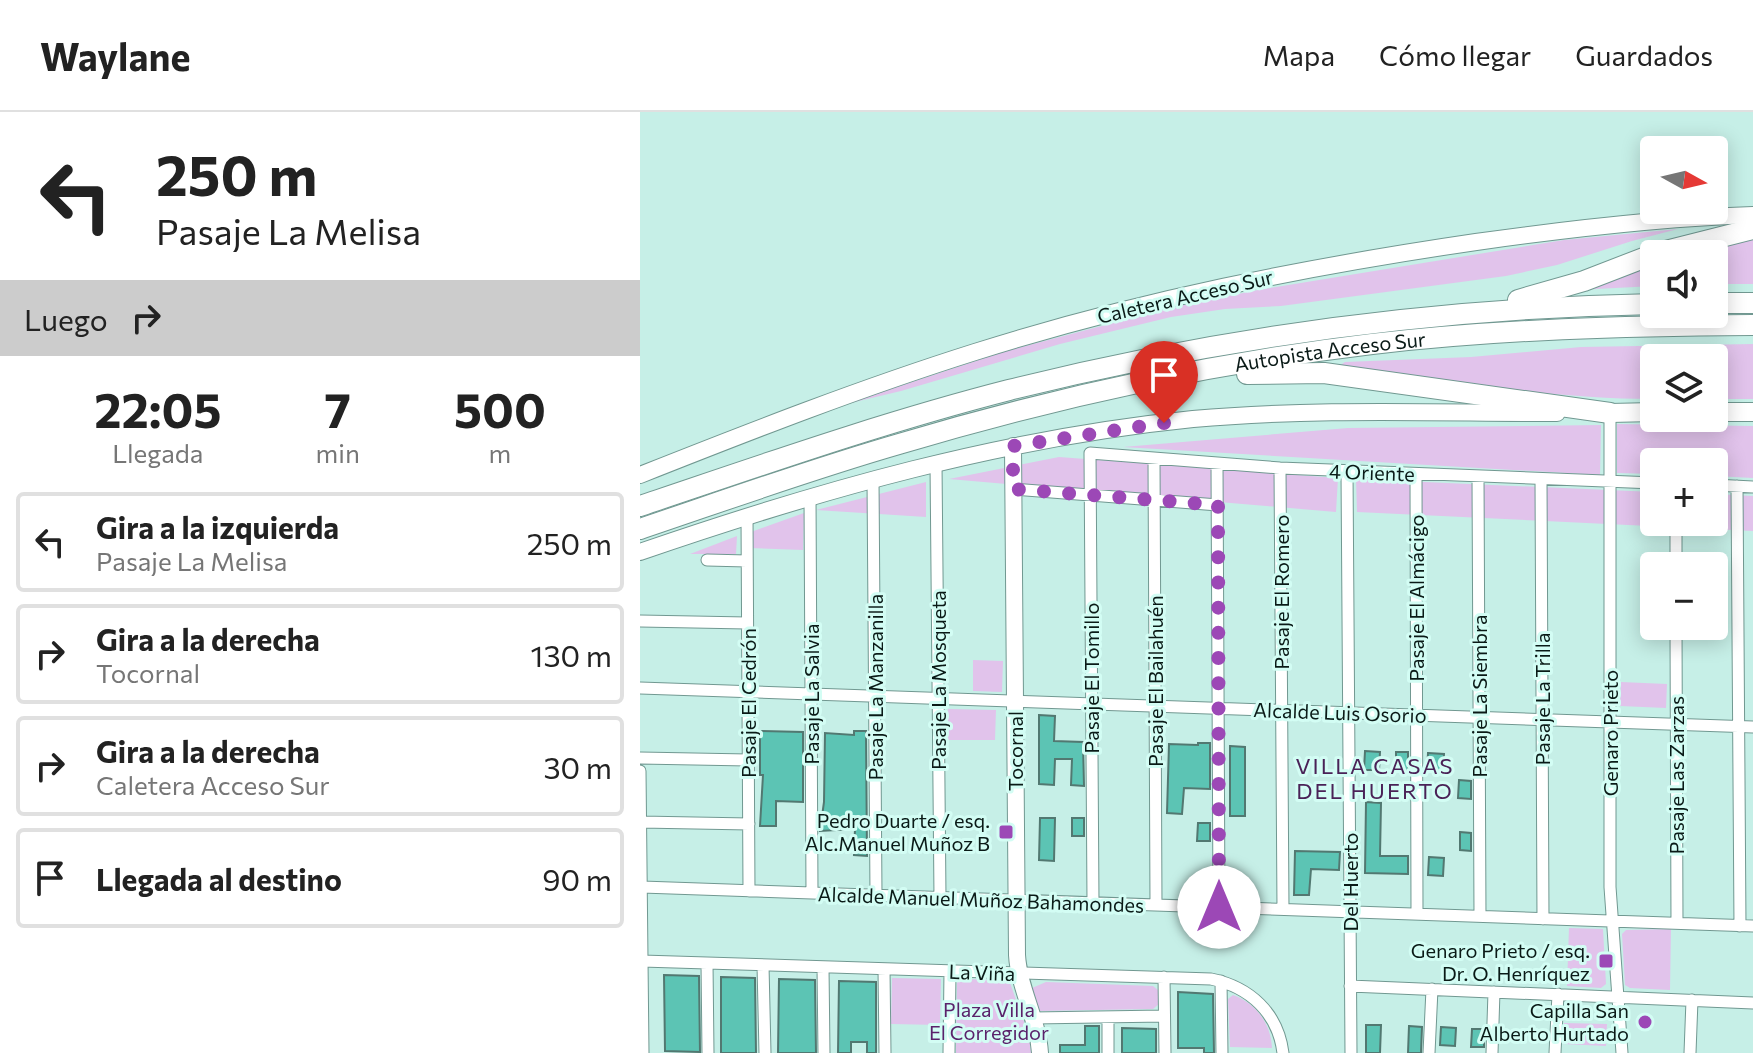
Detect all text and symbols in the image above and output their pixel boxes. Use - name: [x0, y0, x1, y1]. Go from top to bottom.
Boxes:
- text: Waylane: [40, 32, 190, 79]
- text: Mapa: [1263, 38, 1335, 72]
- text: Cómo llegar: [1379, 38, 1531, 72]
- text: Guardados: [1575, 38, 1713, 72]
- north arrow: [1640, 136, 1728, 224]
- map controls: [1640, 136, 1728, 640]
- text: 250 m: [156, 139, 317, 208]
- icon: left: [24, 144, 128, 248]
- text: Pasaje La Melisa: [156, 208, 421, 252]
- button: sound: [1640, 240, 1728, 328]
- street label: Caletera Acceso Sur: [1095, 264, 1275, 328]
- icon: right: [124, 296, 168, 340]
- text: Luego: [24, 300, 108, 337]
- street label: Autopista Acceso Sur: [1232, 326, 1427, 376]
- pin: [1130, 341, 1198, 423]
- button: layers: [1640, 344, 1728, 432]
- icon: arrive: [1142, 353, 1186, 397]
- text: 22:05: [94, 379, 221, 438]
- text: 7: [325, 379, 351, 438]
- text: 500: [454, 379, 546, 438]
- text: Llegada: [112, 437, 203, 468]
- text: min: [316, 437, 360, 468]
- text: m: [489, 437, 511, 468]
- button: +: [1640, 448, 1728, 536]
- street label: 4 Oriente: [1329, 459, 1415, 485]
- text: Gira a la izquierda: [96, 508, 339, 545]
- street label: Pasaje El Romero: [1269, 514, 1293, 670]
- street label: Pasaje El Almácigo: [1404, 514, 1428, 682]
- icon: left: [28, 520, 72, 564]
- text: 250 m: [527, 524, 612, 561]
- text: Pasaje La Melisa: [96, 545, 287, 576]
- button: −: [1640, 552, 1728, 640]
- street label: Pasaje La Mosqueta: [926, 590, 950, 770]
- street label: Pasaje La Manzanilla: [863, 594, 887, 780]
- street label: Pasaje El Bailahuén: [1143, 595, 1167, 767]
- street label: Pasaje El Tomillo: [1079, 603, 1103, 753]
- street label: Pasaje La Siembra: [1467, 615, 1491, 777]
- text: Gira a la derecha: [96, 620, 320, 657]
- street label: Pasaje La Salvia: [799, 624, 823, 764]
- street label: Pasaje El Cedrón: [736, 628, 760, 778]
- icon: right: [28, 632, 72, 676]
- street label: Pasaje La Trilla: [1530, 633, 1554, 765]
- text: 130 m: [531, 636, 612, 673]
- text: Tocornal: [96, 657, 200, 688]
- street label: Genaro Prieto: [1598, 670, 1622, 796]
- street label: Pasaje Las Zarzas: [1664, 696, 1688, 854]
- street label: Alcalde Luis Osorio: [1253, 697, 1427, 727]
- street label: Tocornal: [1003, 711, 1027, 791]
- text: Gira a la derecha: [96, 732, 320, 769]
- icon: right: [28, 744, 72, 788]
- text: 30 m: [543, 748, 612, 785]
- district label: VILLA CASAS DEL HUERTO: [1295, 752, 1455, 804]
- text: Caletera Acceso Sur: [96, 769, 330, 800]
- place label: Pedro Duarte / esq. Alc.Manuel Muñoz B: [805, 808, 990, 855]
- marker: Pedro Duarte / esq. Alc.Manuel Muñoz B: [997, 823, 1015, 841]
- street label: Del Huerto: [1338, 833, 1362, 931]
- icon: arrive: [28, 856, 72, 900]
- text: Llegada al destino: [96, 860, 342, 897]
- text: 90 m: [542, 860, 612, 897]
- position arrow: [1177, 865, 1261, 949]
- street label: Alcalde Manuel Muñoz Bahamondes: [817, 881, 1145, 917]
- place label: Genaro Prieto / esq. Dr. O. Henríquez: [1411, 938, 1590, 985]
- marker: Genaro Prieto / esq. Dr. O. Henríquez: [1597, 952, 1615, 970]
- street label: La Viña: [948, 959, 1016, 985]
- park label: Plaza Villa El Corregidor: [929, 997, 1049, 1044]
- place label: Capilla San Alberto Hurtado: [1480, 998, 1629, 1045]
- marker: Capilla San Alberto Hurtado: [1636, 1013, 1654, 1031]

